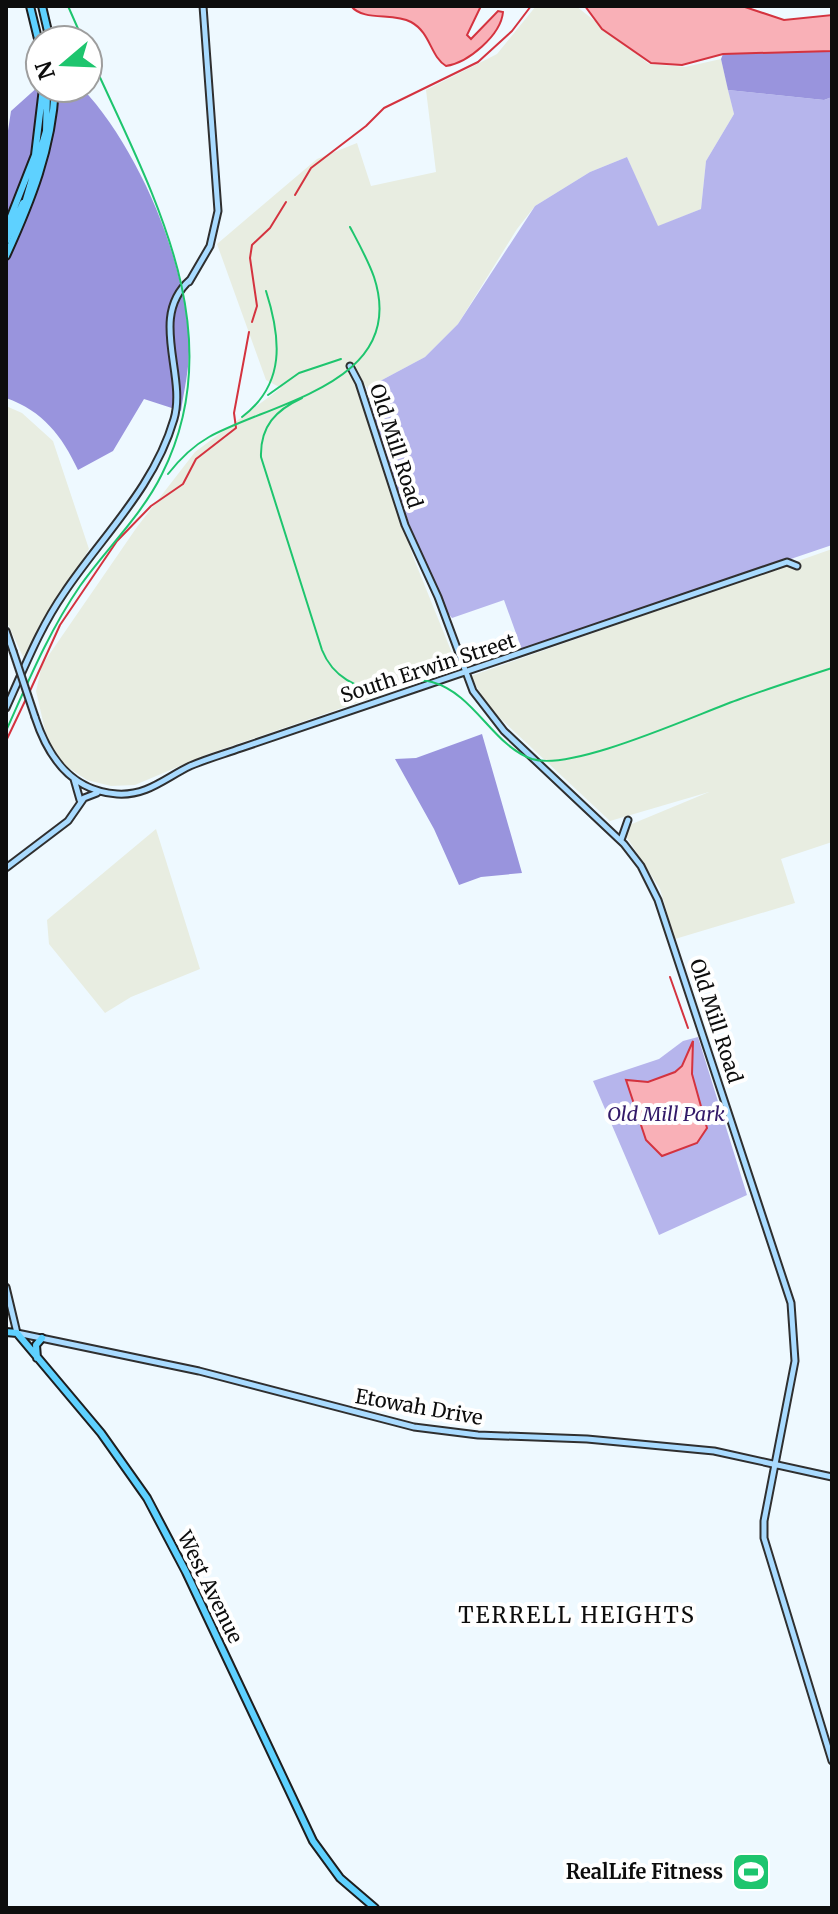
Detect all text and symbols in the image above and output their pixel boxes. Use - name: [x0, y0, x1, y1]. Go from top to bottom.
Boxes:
- north arrow: [24, 24, 104, 104]
- text: N: [29, 57, 61, 83]
- street label: Old Mill Road: [365, 381, 428, 511]
- street label: South Erwin Street: [337, 627, 519, 708]
- street label: Old Mill Road: [685, 956, 748, 1086]
- park label: Old Mill Park: [607, 1101, 725, 1126]
- street label: Etowah Drive: [353, 1383, 485, 1430]
- street label: West Avenue: [172, 1525, 248, 1647]
- district label: TERRELL HEIGHTS: [458, 1601, 696, 1629]
- sports icon: RealLife Fitness: [730, 1851, 772, 1893]
- place label: RealLife Fitness: [566, 1859, 723, 1884]

